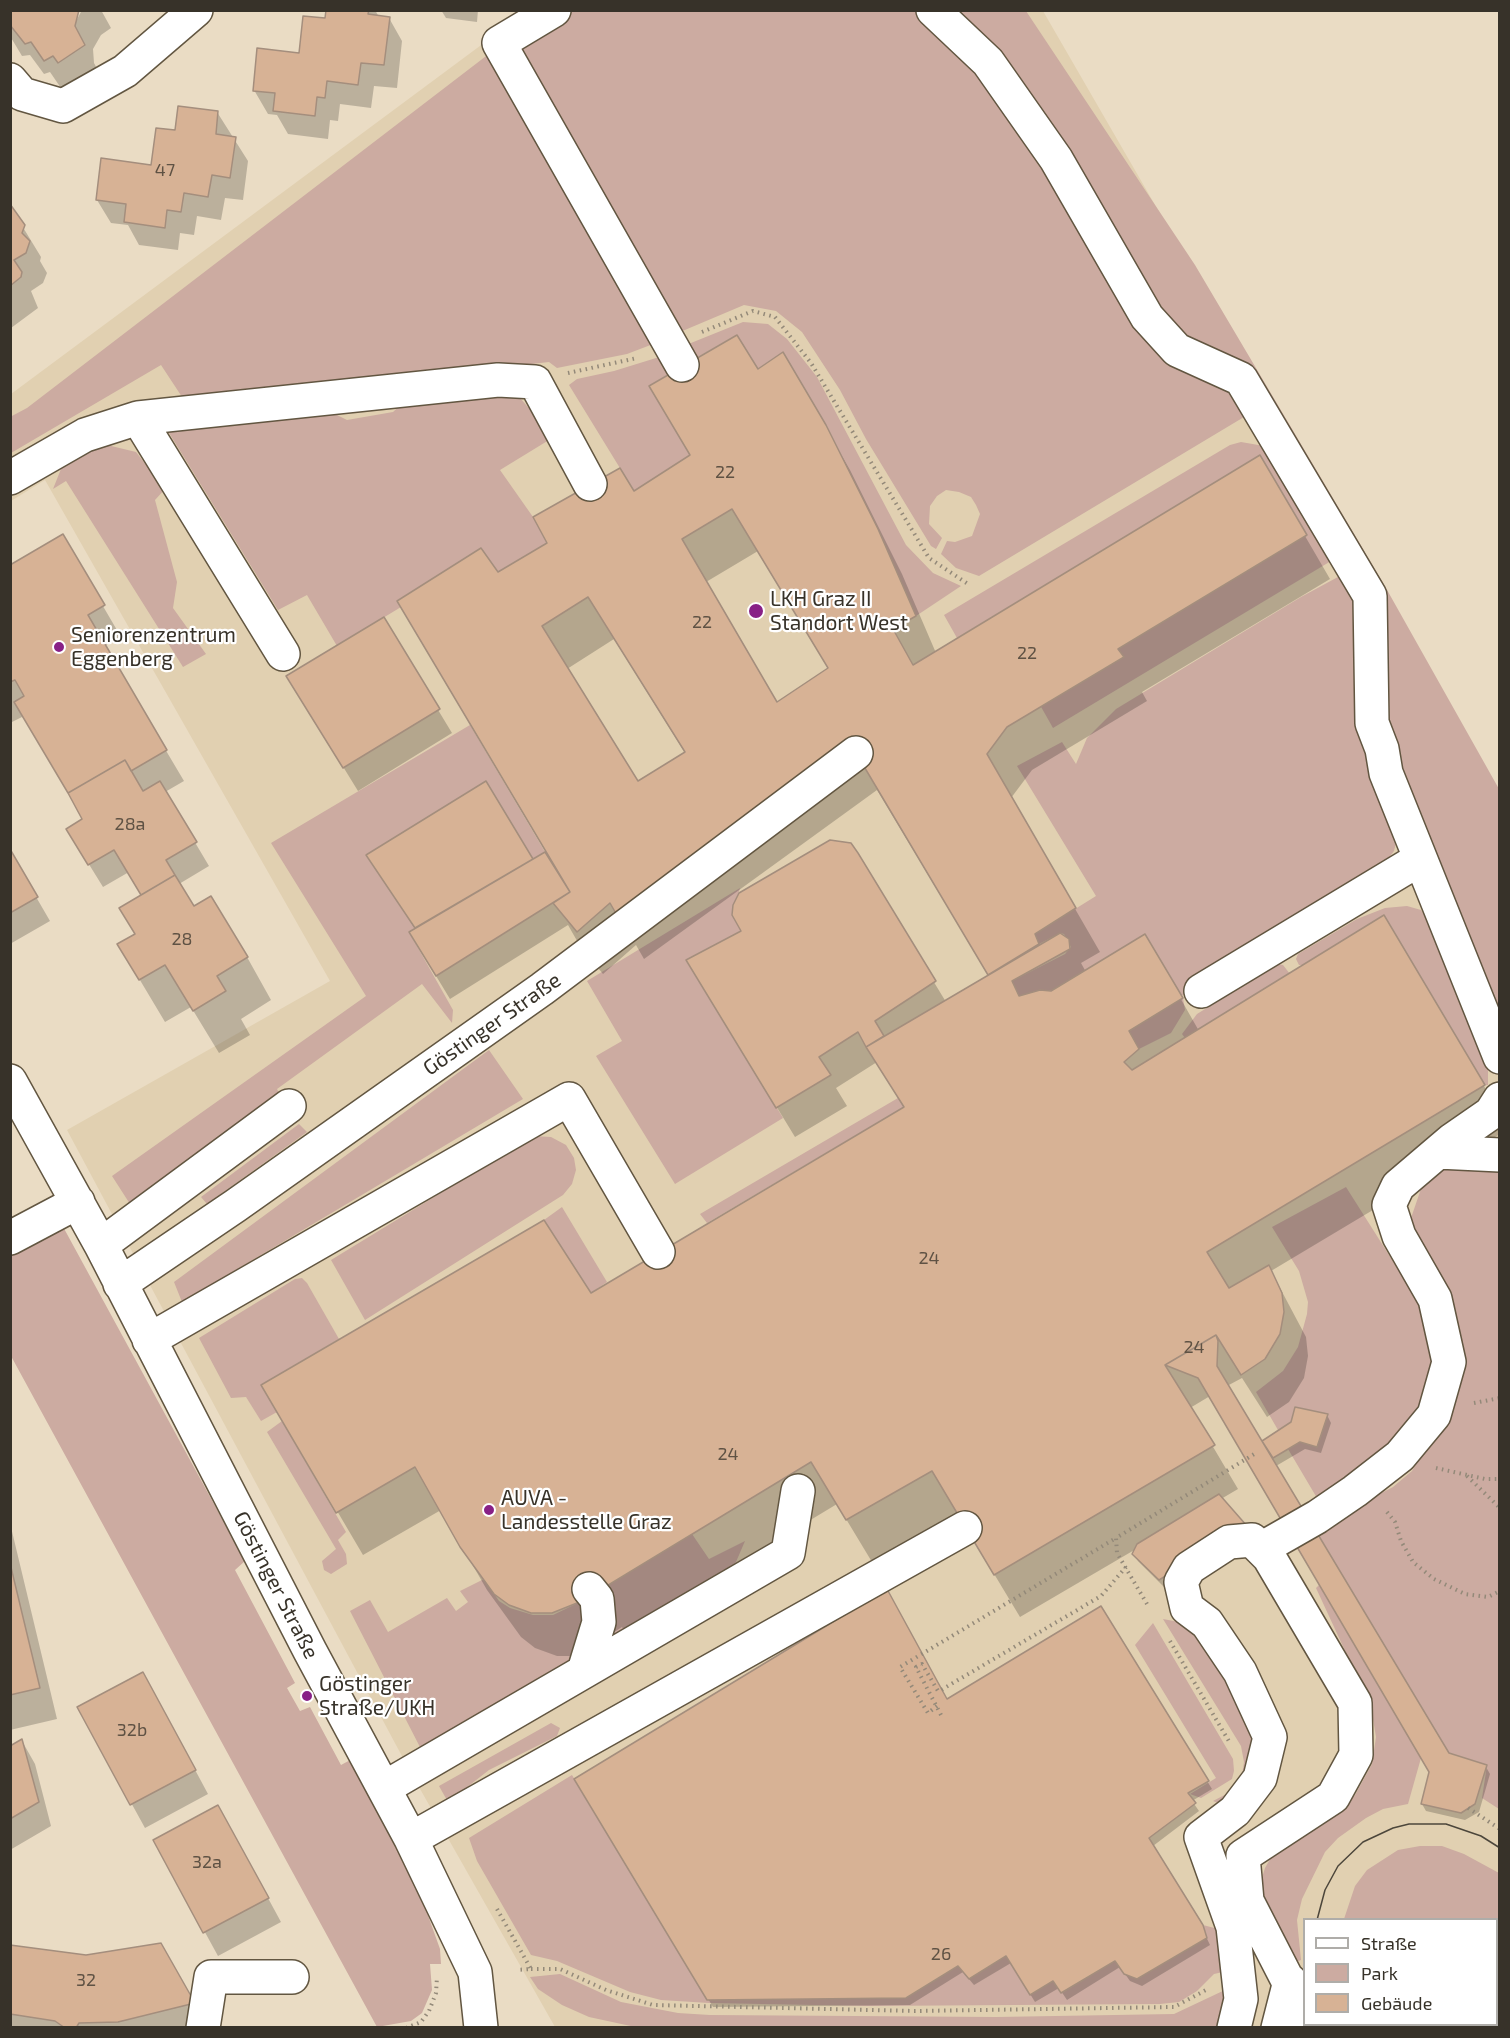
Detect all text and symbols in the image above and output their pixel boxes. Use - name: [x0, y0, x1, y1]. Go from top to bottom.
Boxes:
- house number: 47: [155, 159, 175, 181]
- house number: 22: [715, 461, 735, 483]
- place label: LKH Graz II Standort West: [770, 586, 908, 636]
- marker: LKH Graz II Standort West: [747, 602, 765, 620]
- house number: 22: [692, 611, 712, 633]
- place label: Seniorenzentrum Eggenberg: [71, 622, 236, 672]
- marker: Seniorenzentrum Eggenberg: [52, 640, 66, 654]
- house number: 22: [1017, 642, 1037, 664]
- house number: 28a: [115, 813, 145, 835]
- house number: 28: [171, 928, 193, 950]
- street label: Göstinger Straße: [418, 967, 566, 1081]
- house number: 24: [918, 1247, 940, 1269]
- house number: 24: [1183, 1336, 1205, 1358]
- house number: 24: [717, 1443, 739, 1465]
- place label: AUVA - Landesstelle Graz: [501, 1485, 672, 1535]
- marker: AUVA - Landesstelle Graz: [482, 1503, 496, 1517]
- street label: Göstinger Straße: [228, 1507, 324, 1663]
- place label: Göstinger Straße/UKH: [319, 1671, 435, 1721]
- marker: Göstinger Straße/UKH: [300, 1689, 314, 1703]
- house number: 32b: [117, 1719, 147, 1741]
- house number: 32a: [192, 1851, 222, 1873]
- legend: [1303, 1918, 1498, 2026]
- text: Straße: [1361, 1932, 1417, 1954]
- house number: 26: [931, 1943, 951, 1965]
- text: Park: [1361, 1962, 1398, 1984]
- house number: 32: [76, 1969, 96, 1991]
- text: Gebäude: [1361, 1992, 1432, 2014]

